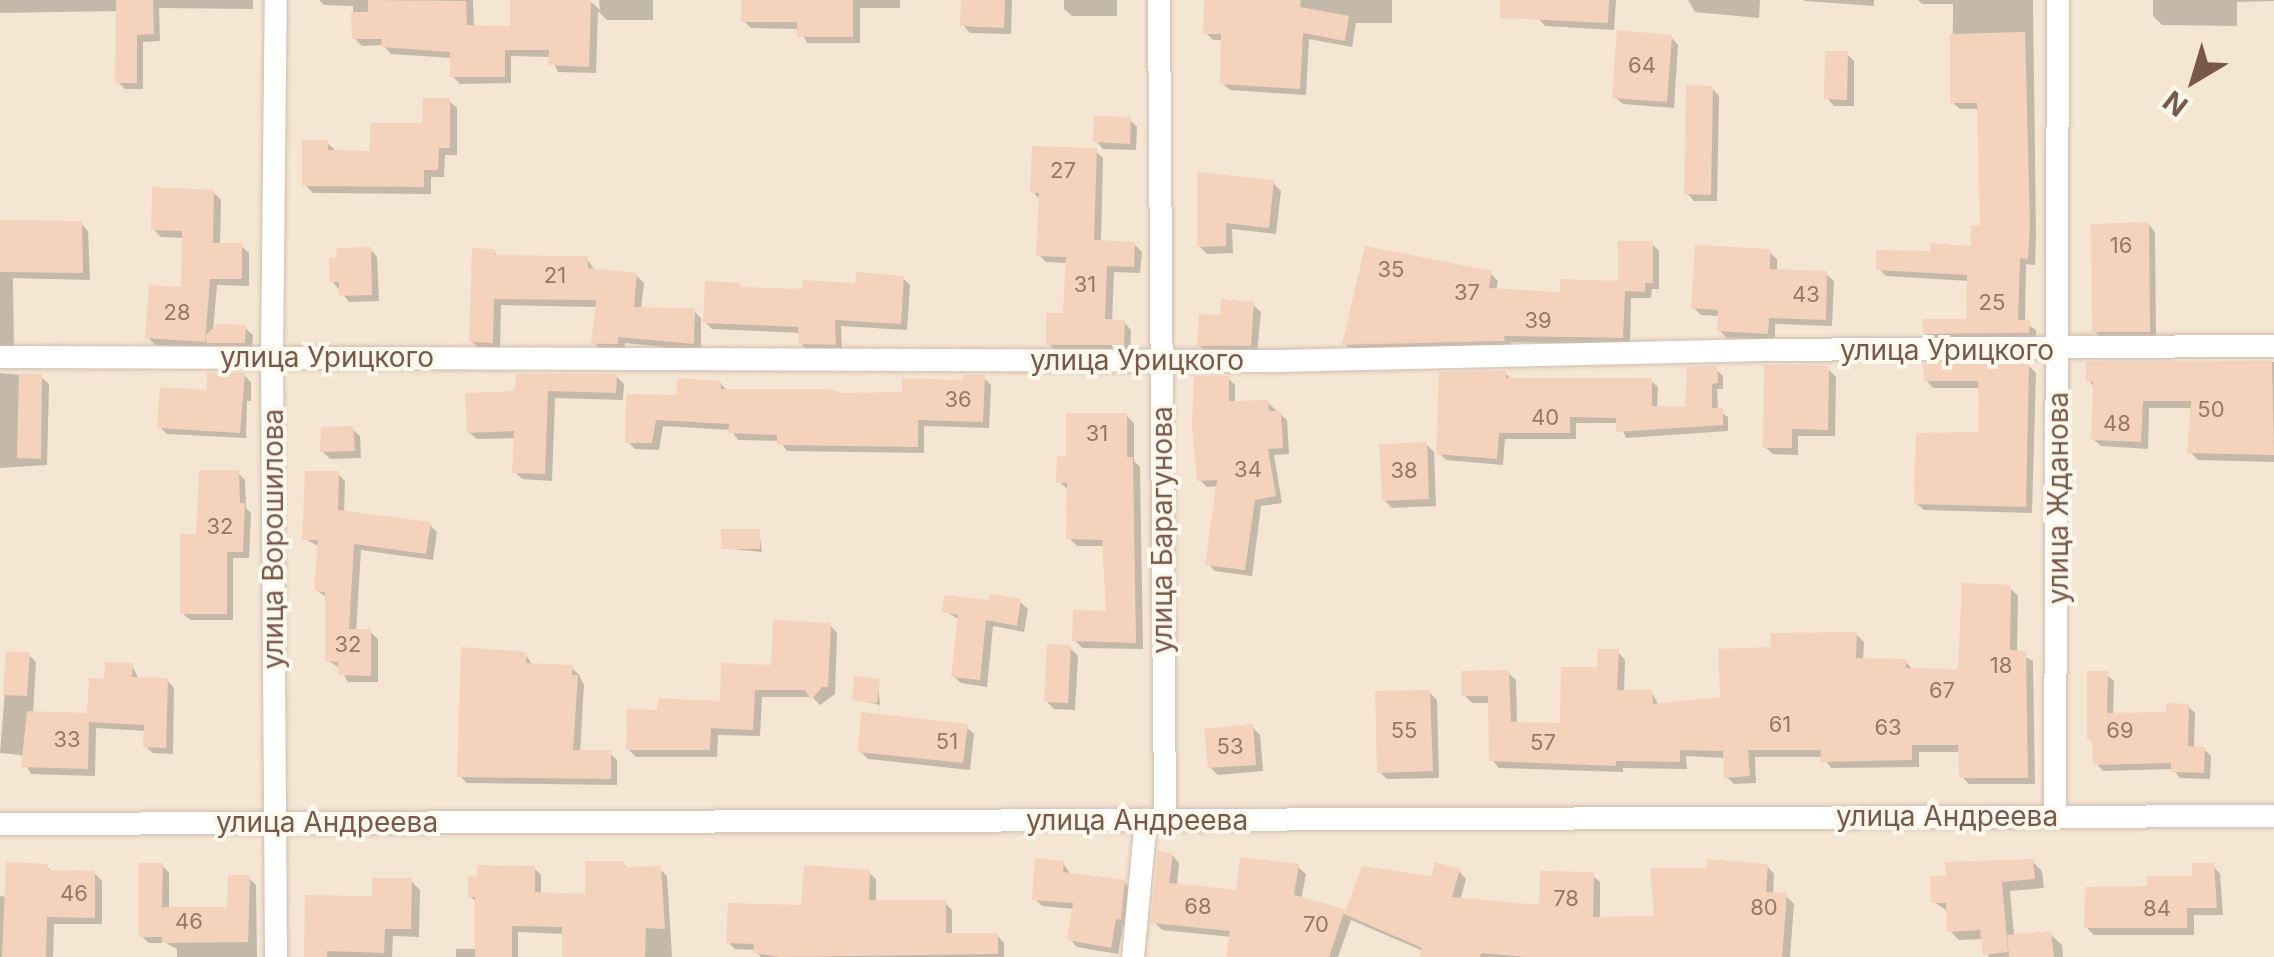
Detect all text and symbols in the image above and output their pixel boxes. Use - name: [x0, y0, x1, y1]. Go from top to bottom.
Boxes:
- north arrow: [2144, 30, 2244, 130]
- house number: 64: [1628, 53, 1656, 79]
- text: N: [2157, 84, 2194, 124]
- house number: 27: [1050, 158, 1076, 184]
- house number: 16: [2110, 233, 2132, 259]
- house number: 35: [1378, 257, 1404, 283]
- house number: 21: [544, 263, 566, 289]
- house number: 31: [1074, 272, 1096, 298]
- house number: 37: [1454, 280, 1480, 306]
- house number: 43: [1792, 282, 1820, 308]
- house number: 25: [1979, 290, 2005, 316]
- house number: 28: [163, 300, 191, 326]
- house number: 39: [1524, 308, 1552, 334]
- street label: улица Урицкого: [1840, 333, 2054, 367]
- street label: улица Урицкого: [220, 340, 434, 374]
- street label: улица Урицкого: [1030, 343, 1244, 377]
- house number: 36: [944, 387, 972, 413]
- street label: улица Жданова: [2041, 392, 2075, 604]
- house number: 50: [2197, 397, 2225, 423]
- house number: 40: [1531, 405, 1559, 431]
- street label: улица Барагунова: [1145, 406, 1179, 654]
- street label: улица Ворошилова: [256, 409, 290, 669]
- house number: 48: [2103, 411, 2131, 437]
- house number: 31: [1086, 421, 1108, 447]
- house number: 34: [1234, 457, 1262, 483]
- house number: 38: [1390, 458, 1418, 484]
- house number: 32: [206, 514, 234, 540]
- house number: 32: [334, 632, 362, 658]
- house number: 18: [1990, 653, 2012, 679]
- house number: 67: [1929, 678, 1955, 704]
- house number: 61: [1769, 712, 1791, 738]
- house number: 63: [1874, 715, 1902, 741]
- house number: 55: [1391, 718, 1417, 744]
- house number: 69: [2106, 718, 2134, 744]
- house number: 33: [53, 727, 81, 753]
- house number: 51: [936, 729, 958, 755]
- house number: 57: [1530, 730, 1556, 756]
- house number: 53: [1217, 734, 1243, 760]
- street label: улица Андреева: [1836, 799, 2058, 833]
- street label: улица Андреева: [1026, 803, 1248, 837]
- street label: улица Андреева: [216, 805, 438, 839]
- house number: 46: [60, 881, 88, 907]
- house number: 78: [1553, 886, 1579, 912]
- house number: 68: [1184, 894, 1212, 920]
- house number: 80: [1750, 895, 1778, 921]
- house number: 84: [2143, 896, 2171, 922]
- house number: 46: [175, 909, 203, 935]
- house number: 70: [1303, 912, 1329, 938]

